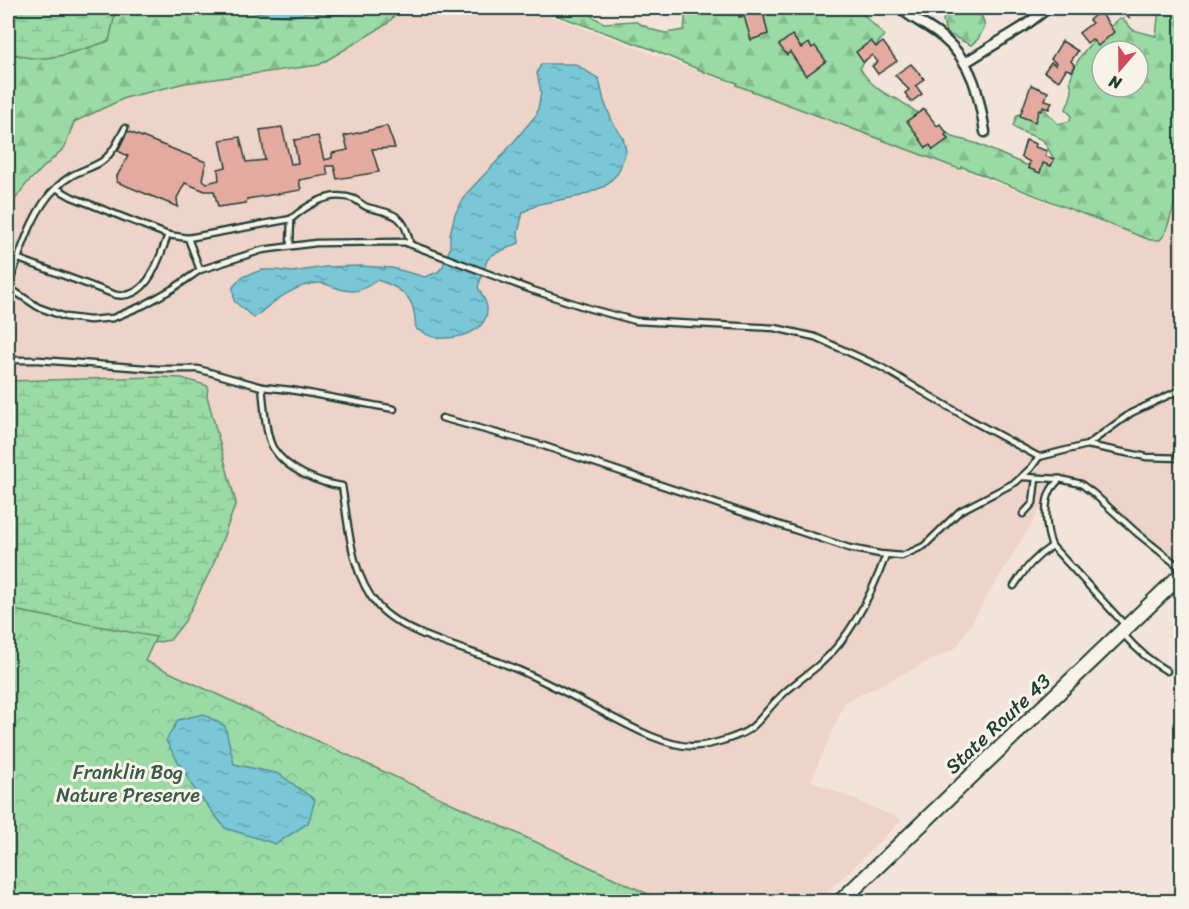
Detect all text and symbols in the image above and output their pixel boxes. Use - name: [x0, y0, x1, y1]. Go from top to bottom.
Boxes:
- north arrow: [1090, 39, 1150, 99]
- text: N: [1104, 67, 1126, 98]
- street label: State Route 43: [937, 665, 1059, 783]
- park label: Franklin Bog Nature Preserve: [56, 755, 200, 813]

